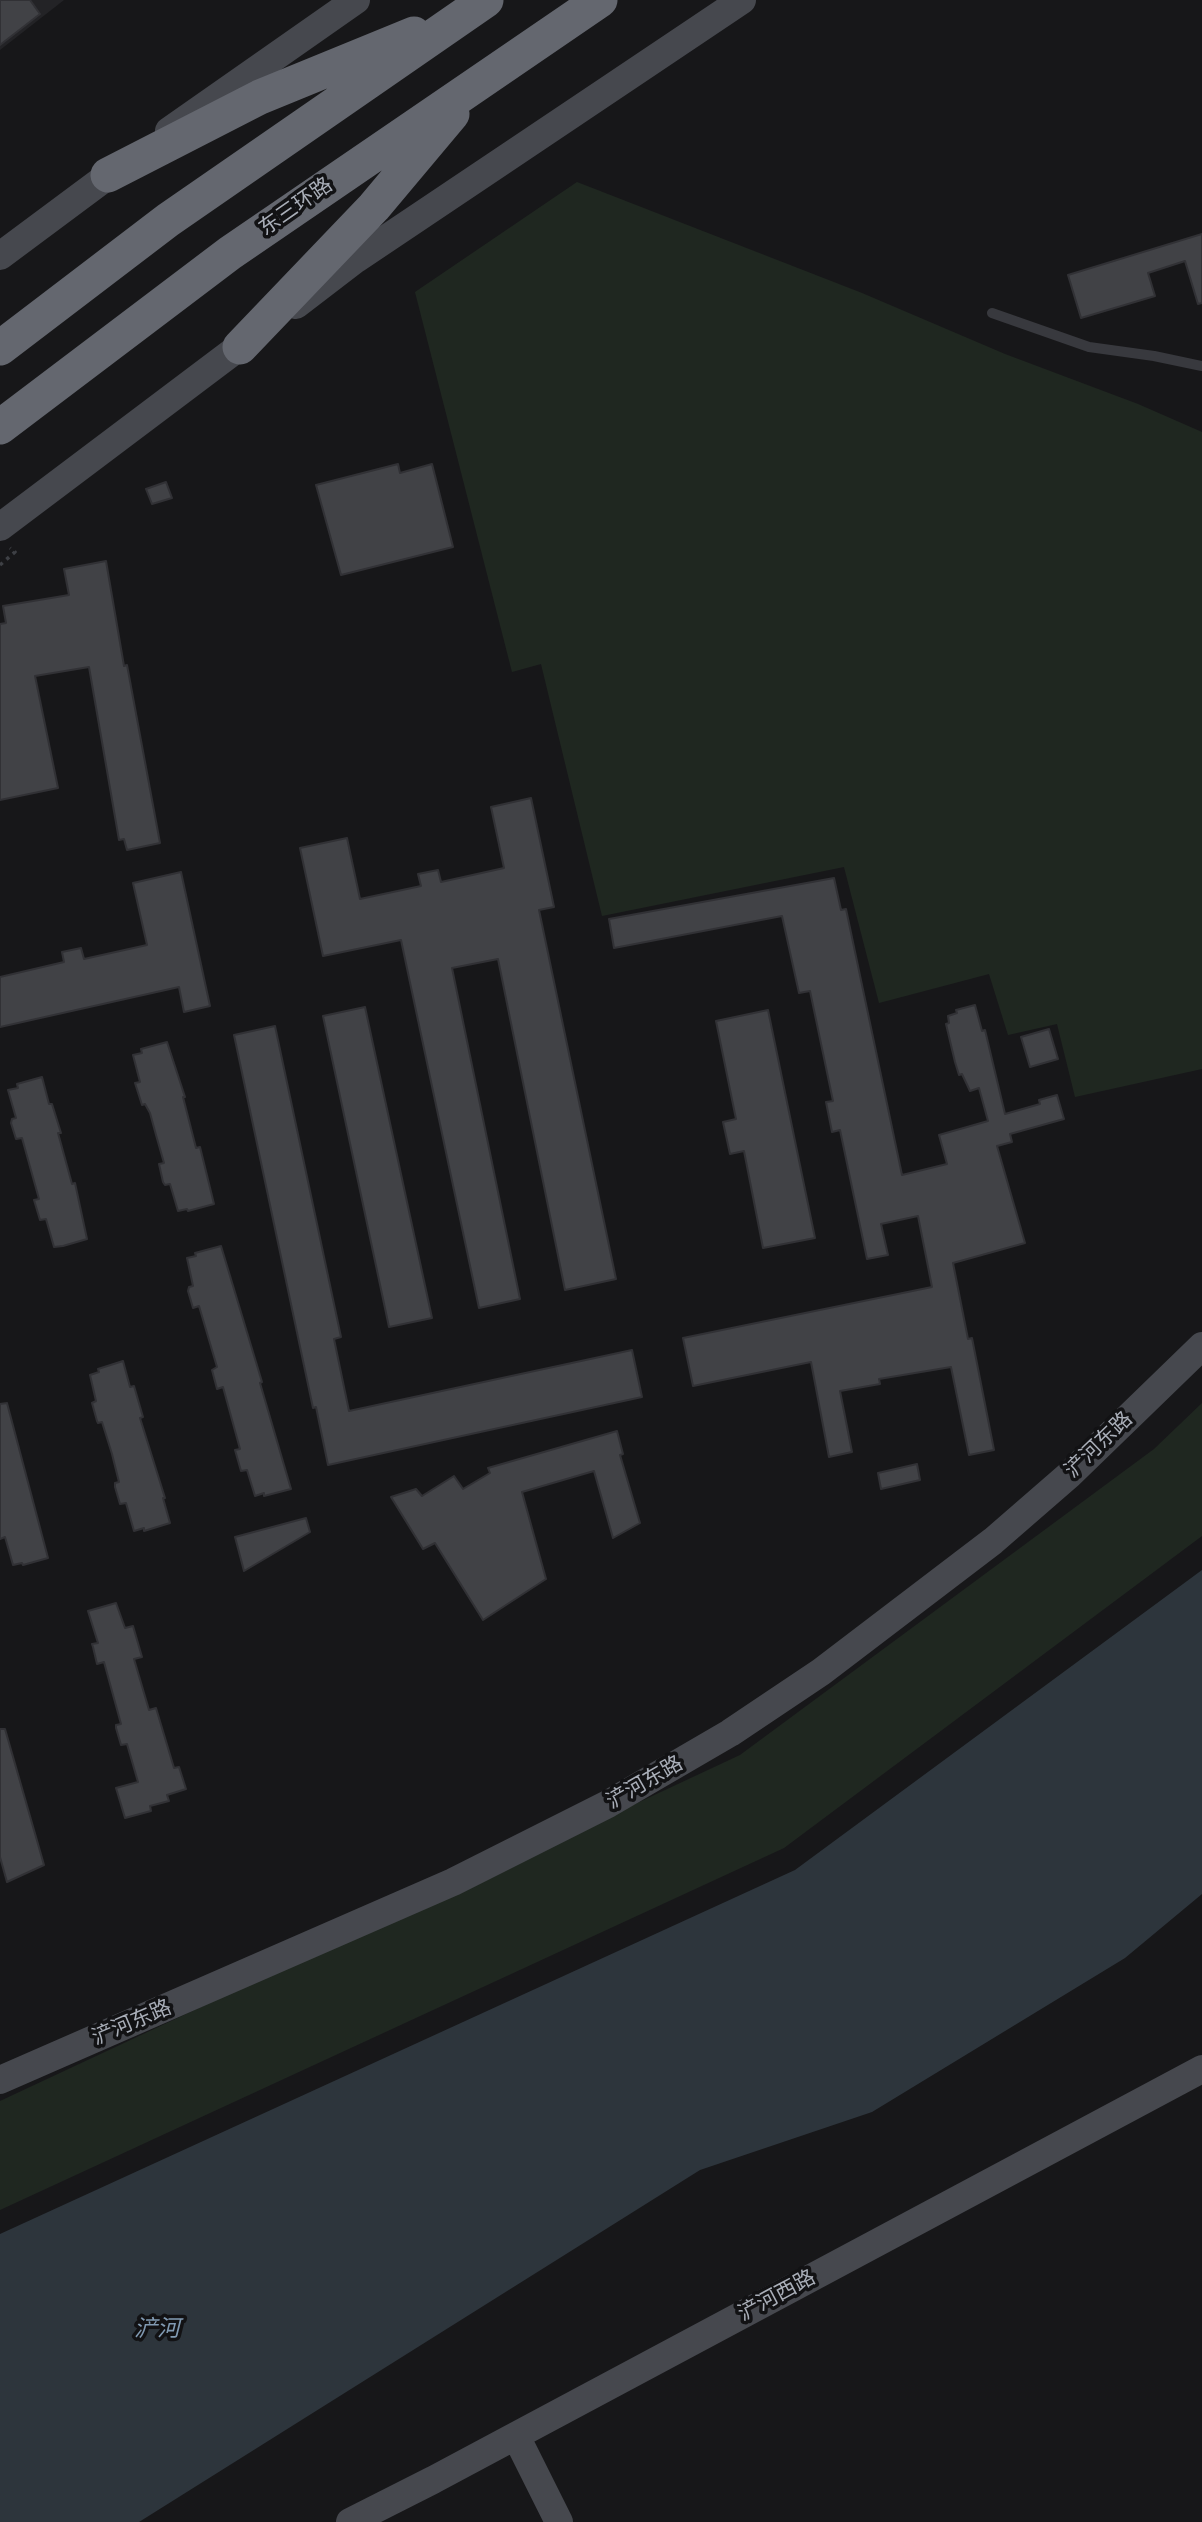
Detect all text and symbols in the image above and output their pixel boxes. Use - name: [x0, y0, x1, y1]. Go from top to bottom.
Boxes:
- street label: 东三环路: [254, 173, 338, 241]
- street label: 浐河东路: [1060, 1407, 1138, 1483]
- street label: 浐河东路: [602, 1751, 688, 1815]
- street label: 浐河东路: [88, 1995, 176, 2051]
- street label: 浐河西路: [734, 2265, 820, 2327]
- water label: 浐河: [134, 2316, 180, 2344]

